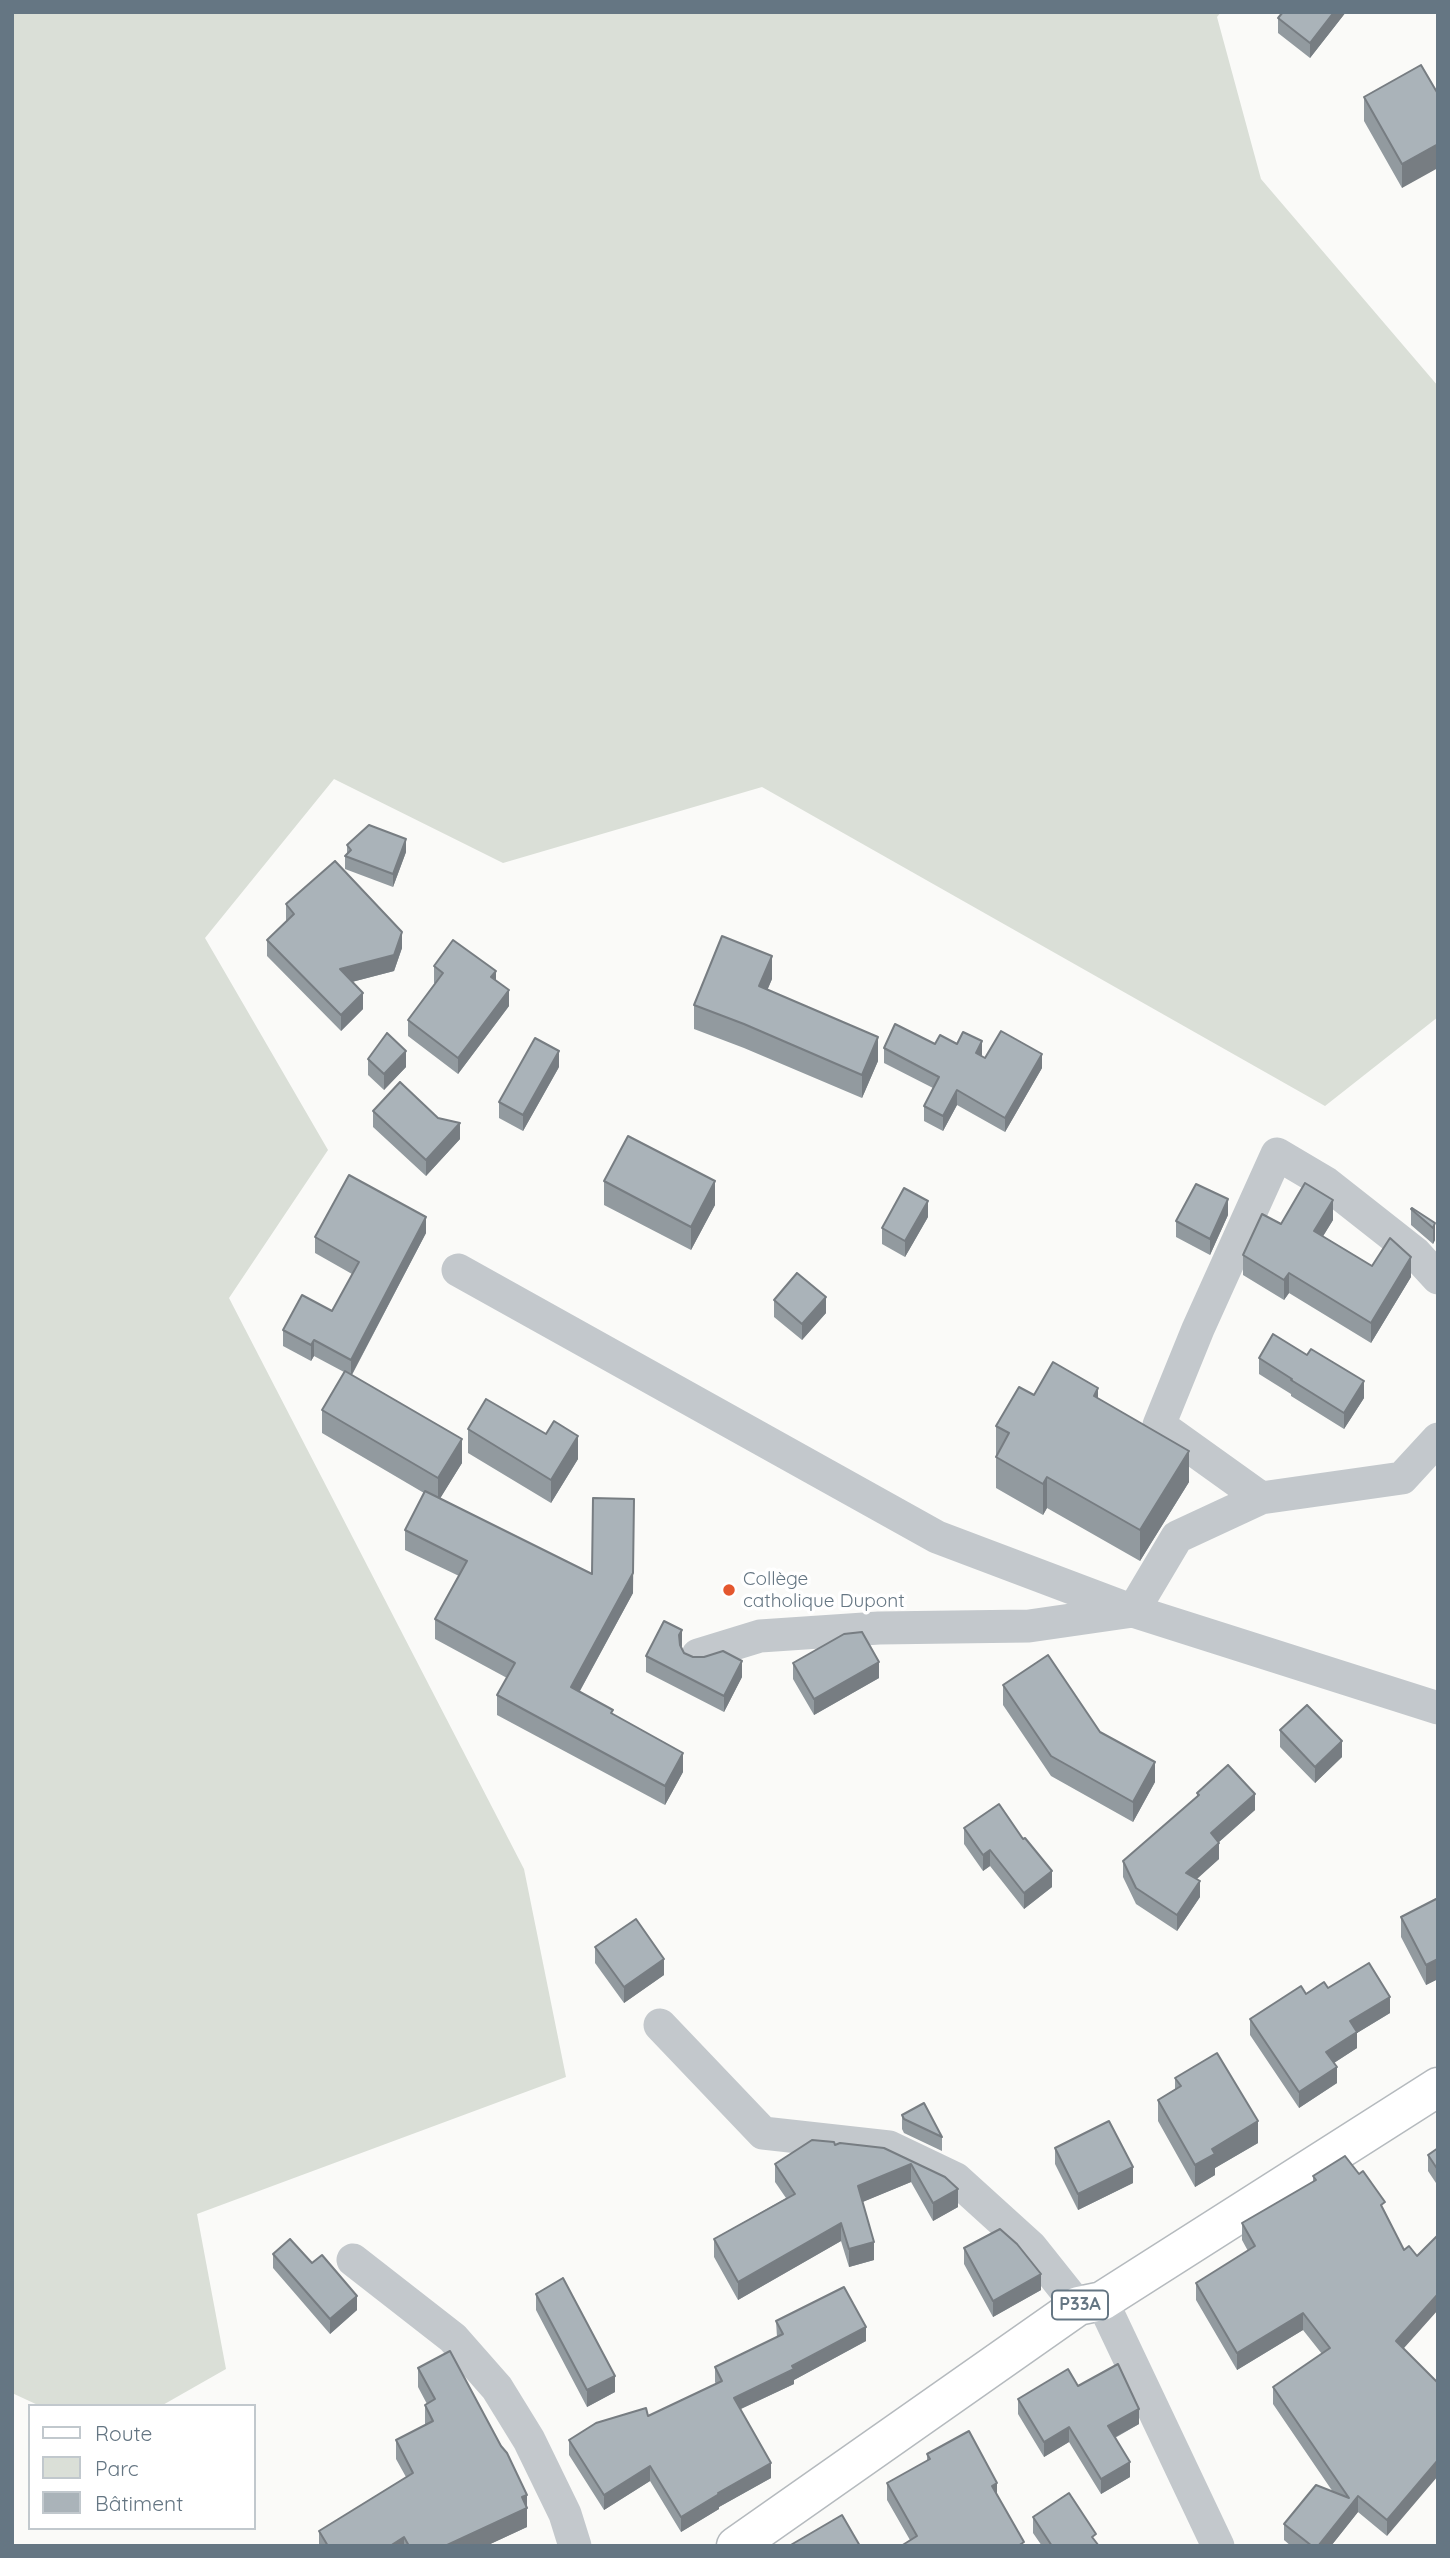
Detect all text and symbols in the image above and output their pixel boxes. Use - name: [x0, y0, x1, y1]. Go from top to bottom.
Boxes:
- place label: Collège catholique Dupont: [743, 1568, 905, 1612]
- marker: Collège catholique Dupont: [721, 1582, 737, 1598]
- road number: P33A: [1052, 2290, 1108, 2320]
- legend: [28, 2404, 256, 2530]
- text: Route: [95, 2420, 152, 2446]
- text: Parc: [95, 2455, 139, 2481]
- text: Bâtiment: [95, 2490, 183, 2516]

